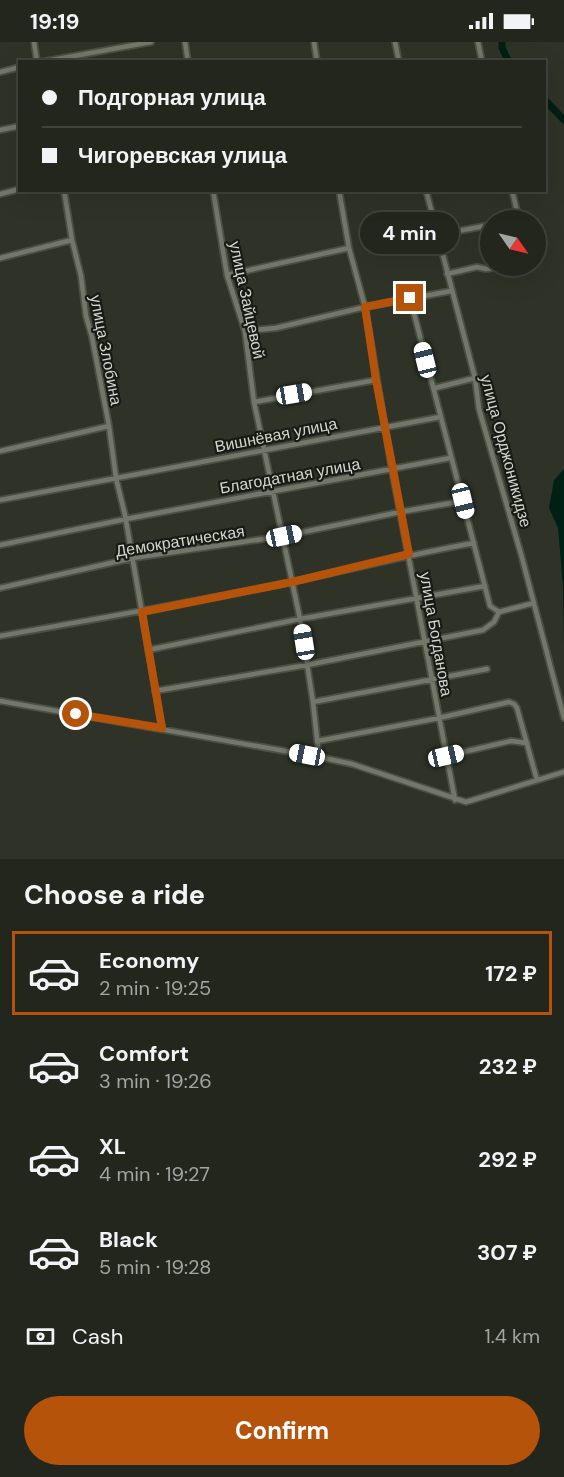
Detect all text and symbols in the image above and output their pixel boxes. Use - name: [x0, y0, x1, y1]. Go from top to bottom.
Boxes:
- text: 19:19: [30, 7, 80, 36]
- text: Подгорная улица: [78, 83, 266, 112]
- text: Чигоревская улица: [78, 141, 287, 170]
- north arrow: [480, 210, 546, 276]
- map controls: [480, 210, 546, 276]
- callout: 4 min: [360, 211, 460, 253]
- text: 4 min: [382, 220, 437, 246]
- street label: улица Зайцевой: [224, 239, 270, 361]
- route end: [396, 284, 423, 311]
- street label: улица Злобина: [85, 293, 127, 407]
- car: [412, 340, 438, 380]
- street label: улица Орджоникидзе: [476, 372, 537, 530]
- car: [275, 382, 313, 406]
- street label: Вишнёвая улица: [213, 413, 339, 457]
- street label: Благодатная улица: [218, 453, 362, 499]
- car: [450, 481, 476, 521]
- street label: Демократическая: [114, 520, 246, 562]
- car: [265, 523, 303, 549]
- street label: улица Богданова: [415, 570, 457, 698]
- car: [292, 623, 316, 661]
- route start: [62, 700, 89, 727]
- car: [288, 743, 326, 767]
- car: [426, 743, 466, 769]
- text: Choose a ride: [24, 877, 205, 912]
- icon: car: [27, 946, 81, 1000]
- text: Economy: [99, 946, 199, 975]
- text: 172 ₽: [485, 959, 537, 988]
- text: 2 min · 19:25: [99, 975, 211, 1001]
- icon: car: [27, 1039, 81, 1093]
- text: Comfort: [99, 1039, 189, 1068]
- text: 232 ₽: [479, 1052, 537, 1081]
- text: 3 min · 19:26: [99, 1068, 212, 1094]
- icon: car: [27, 1132, 81, 1186]
- text: XL: [99, 1132, 126, 1161]
- text: 292 ₽: [478, 1145, 537, 1174]
- text: 4 min · 19:27: [99, 1161, 210, 1187]
- icon: car: [27, 1225, 81, 1279]
- text: Black: [99, 1225, 158, 1254]
- text: 307 ₽: [477, 1238, 537, 1267]
- text: 5 min · 19:28: [99, 1254, 211, 1280]
- icon: cash: [24, 1320, 57, 1353]
- text: Cash: [72, 1322, 123, 1351]
- text: 1.4 km: [484, 1323, 540, 1349]
- button: Confirm: [24, 1396, 540, 1465]

